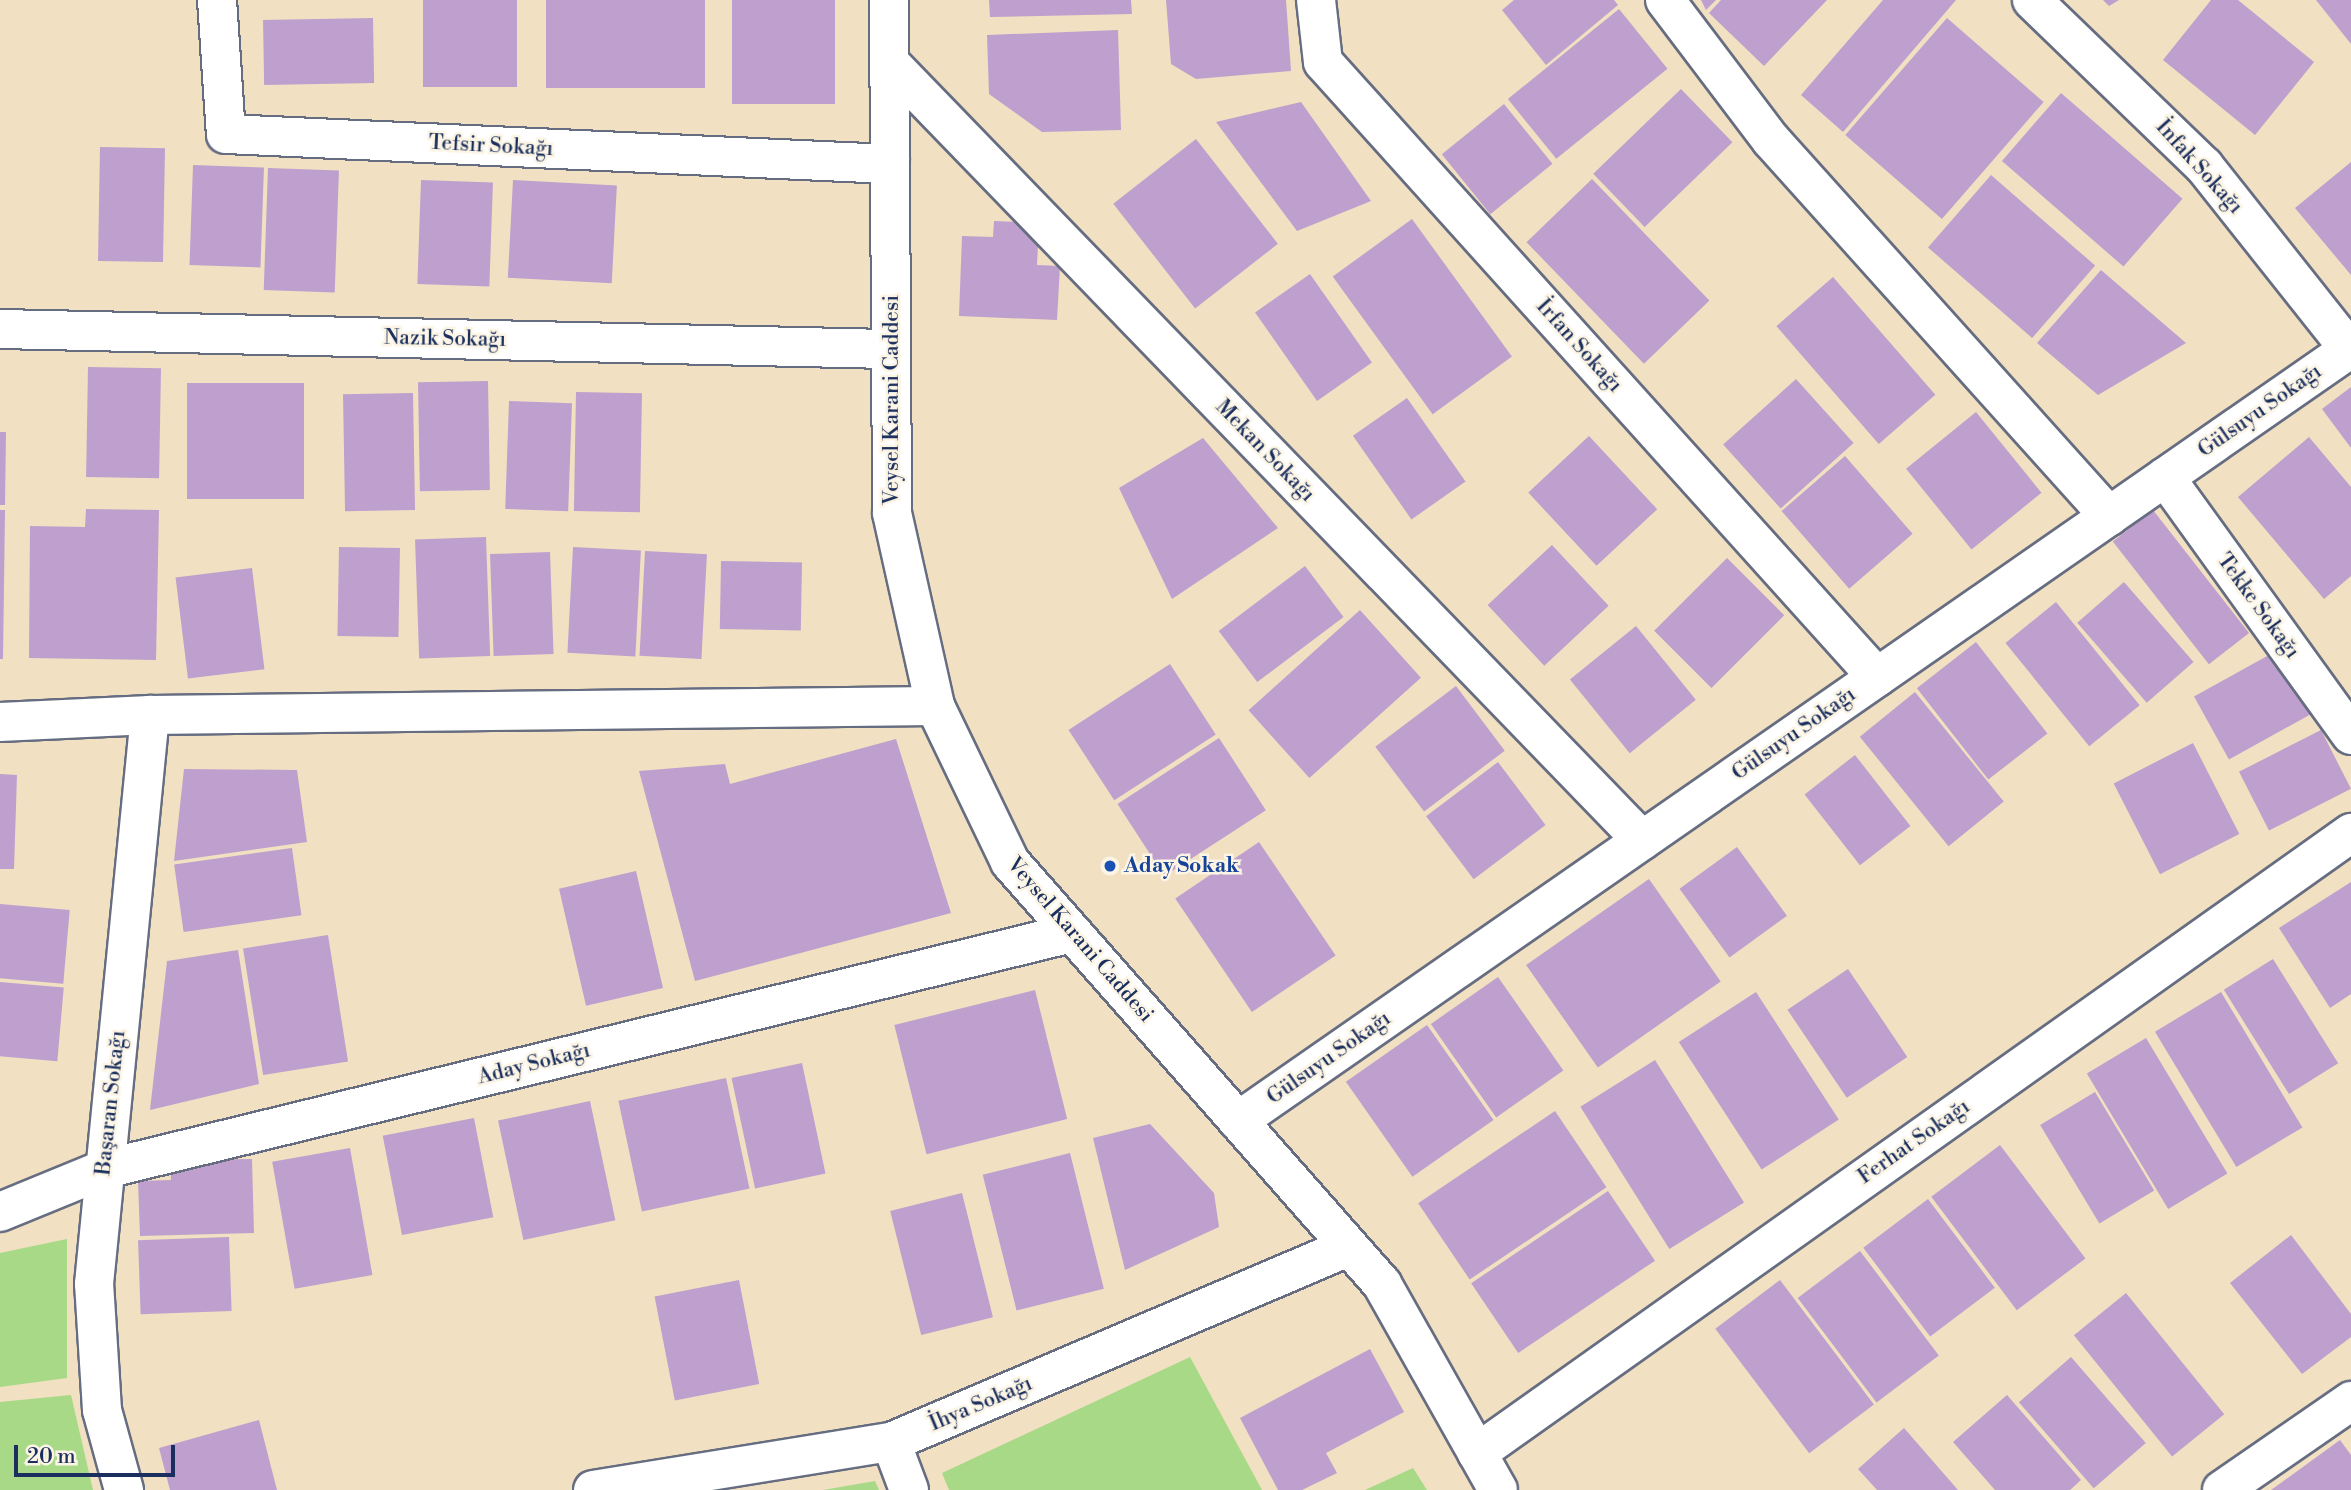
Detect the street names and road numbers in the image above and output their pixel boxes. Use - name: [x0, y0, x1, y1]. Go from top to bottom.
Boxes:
- street label: İnfak Sokağı: [2150, 115, 2248, 219]
- street label: Tefsir Sokağı: [428, 130, 554, 162]
- street label: İrfan Sokağı: [1531, 294, 1627, 398]
- street label: Veysel Karani Caddesi: [879, 295, 905, 505]
- street label: Nazik Sokağı: [384, 325, 506, 353]
- street label: Gülsuyu Sokağı: [2193, 359, 2327, 463]
- street label: Mekan Sokağı: [1210, 395, 1320, 507]
- street label: Tekke Sokağı: [2211, 548, 2305, 664]
- street label: Gülsuyu Sokağı: [1727, 682, 1861, 786]
- street label: Veysel Karani Caddesi: [1002, 852, 1158, 1028]
- street label: Gülsuyu Sokağı: [1262, 1006, 1396, 1110]
- street label: Başaran Sokağı: [91, 1029, 131, 1177]
- street label: Aday Sokağı: [475, 1038, 593, 1090]
- street label: Ferhat Sokağı: [1853, 1094, 1975, 1190]
- street label: İhya Sokağı: [926, 1371, 1036, 1437]

